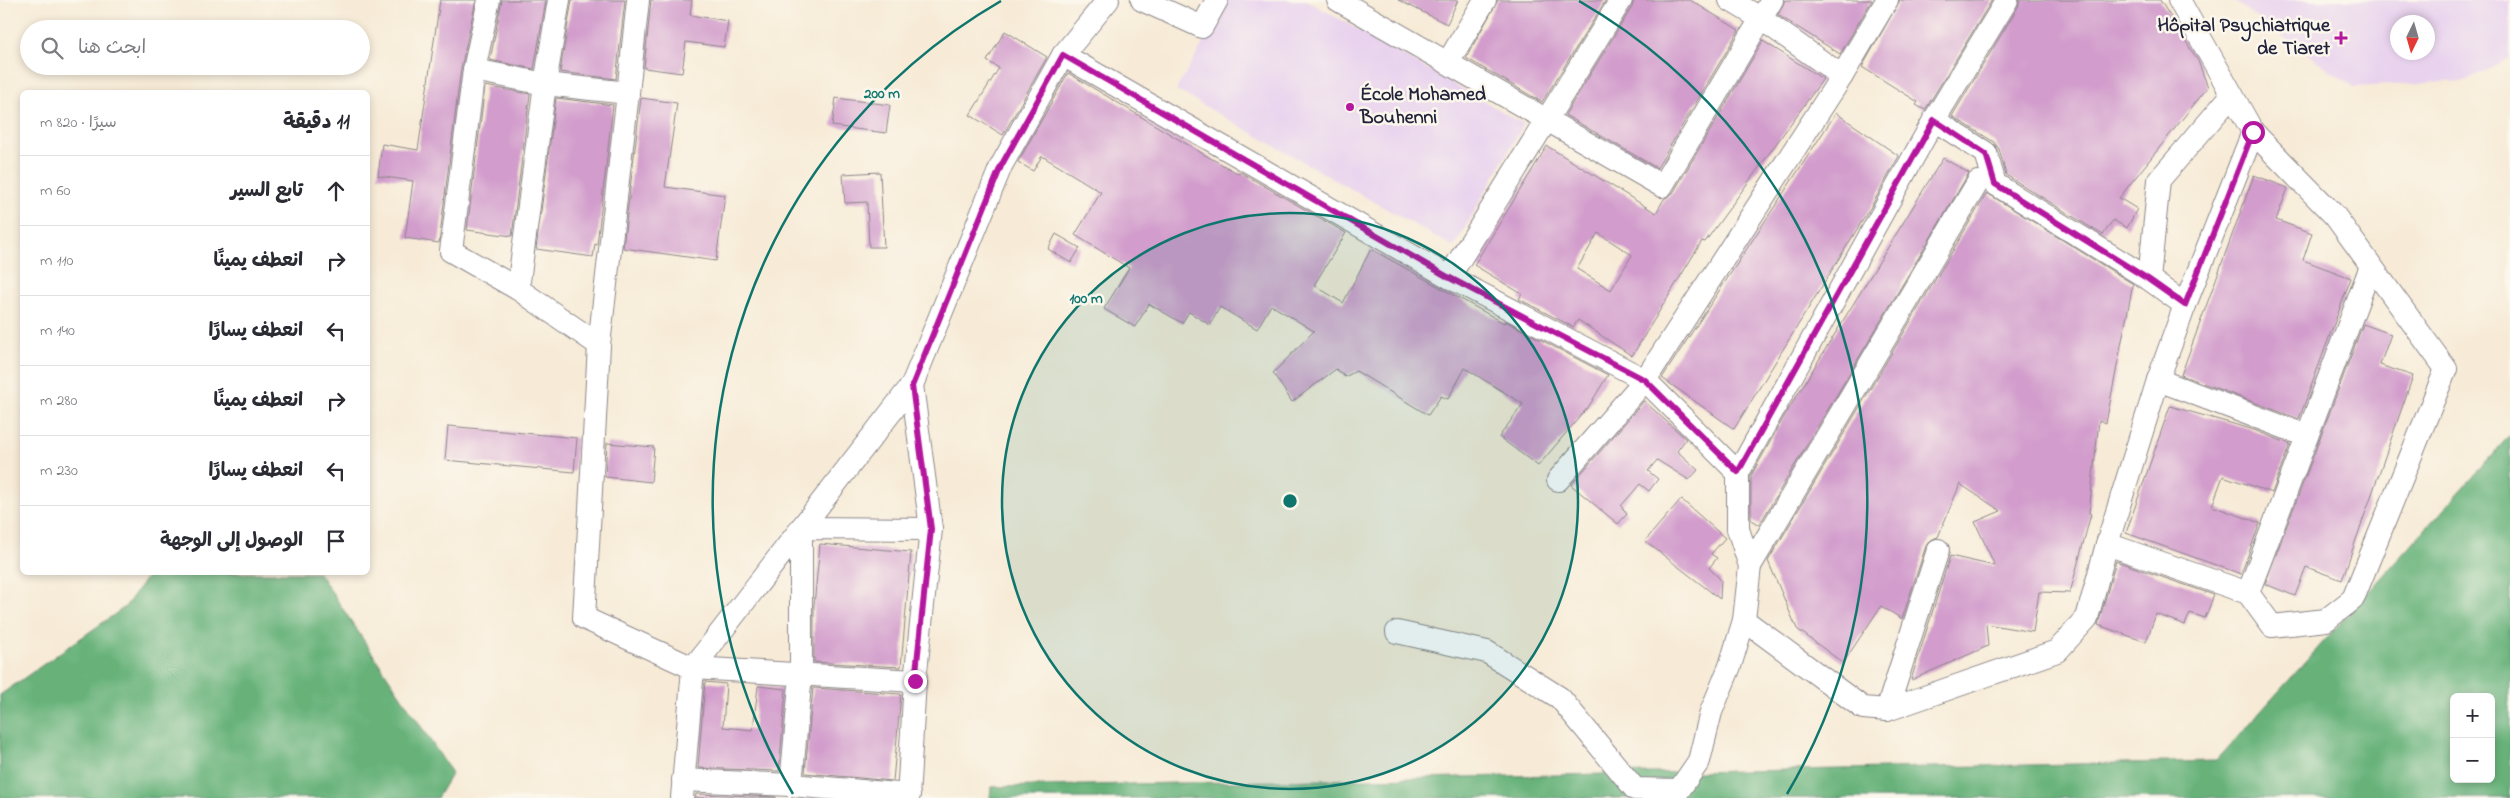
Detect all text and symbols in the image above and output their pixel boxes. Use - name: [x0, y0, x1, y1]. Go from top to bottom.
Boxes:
- place label: Hôpital Psychiatrique de Tiaret: [2157, 12, 2331, 64]
- north arrow: [2390, 15, 2435, 60]
- search box: [20, 20, 370, 75]
- marker: Hôpital Psychiatrique de Tiaret: [2334, 31, 2348, 45]
- icon: search: [38, 34, 66, 62]
- text: ابحث هنا: [78, 35, 146, 62]
- place label: École Mohamed Bouhenni: [1359, 81, 1487, 133]
- text: 200 m: [863, 83, 900, 105]
- marker: École Mohamed Bouhenni: [1344, 101, 1356, 113]
- text: 11 دقيقة: [283, 108, 350, 138]
- text: سيرًا · 820 m: [40, 111, 117, 135]
- route start: [2242, 121, 2265, 144]
- icon: ahead: [322, 177, 350, 205]
- text: تابع السير: [231, 178, 303, 205]
- text: 60 m: [40, 179, 70, 203]
- icon: right: [322, 247, 350, 275]
- text: انعطف يمينًا: [213, 248, 303, 275]
- text: 110 m: [40, 249, 74, 273]
- text: 100 m: [1069, 288, 1103, 310]
- icon: left: [322, 317, 350, 345]
- text: انعطف يسارًا: [208, 318, 303, 345]
- text: 140 m: [40, 319, 75, 343]
- icon: right: [322, 387, 350, 415]
- text: انعطف يمينًا: [213, 388, 303, 415]
- text: 280 m: [40, 389, 77, 413]
- icon: left: [322, 457, 350, 485]
- text: انعطف يسارًا: [208, 458, 303, 485]
- text: 230 m: [40, 459, 78, 483]
- centre of rings: [1281, 492, 1299, 510]
- icon: arrive: [322, 527, 350, 555]
- text: الوصول إلى الوجهة: [160, 528, 303, 555]
- route end: [904, 670, 927, 693]
- map controls: [2450, 693, 2495, 783]
- button: +: [2450, 693, 2495, 738]
- button: −: [2450, 738, 2495, 783]

